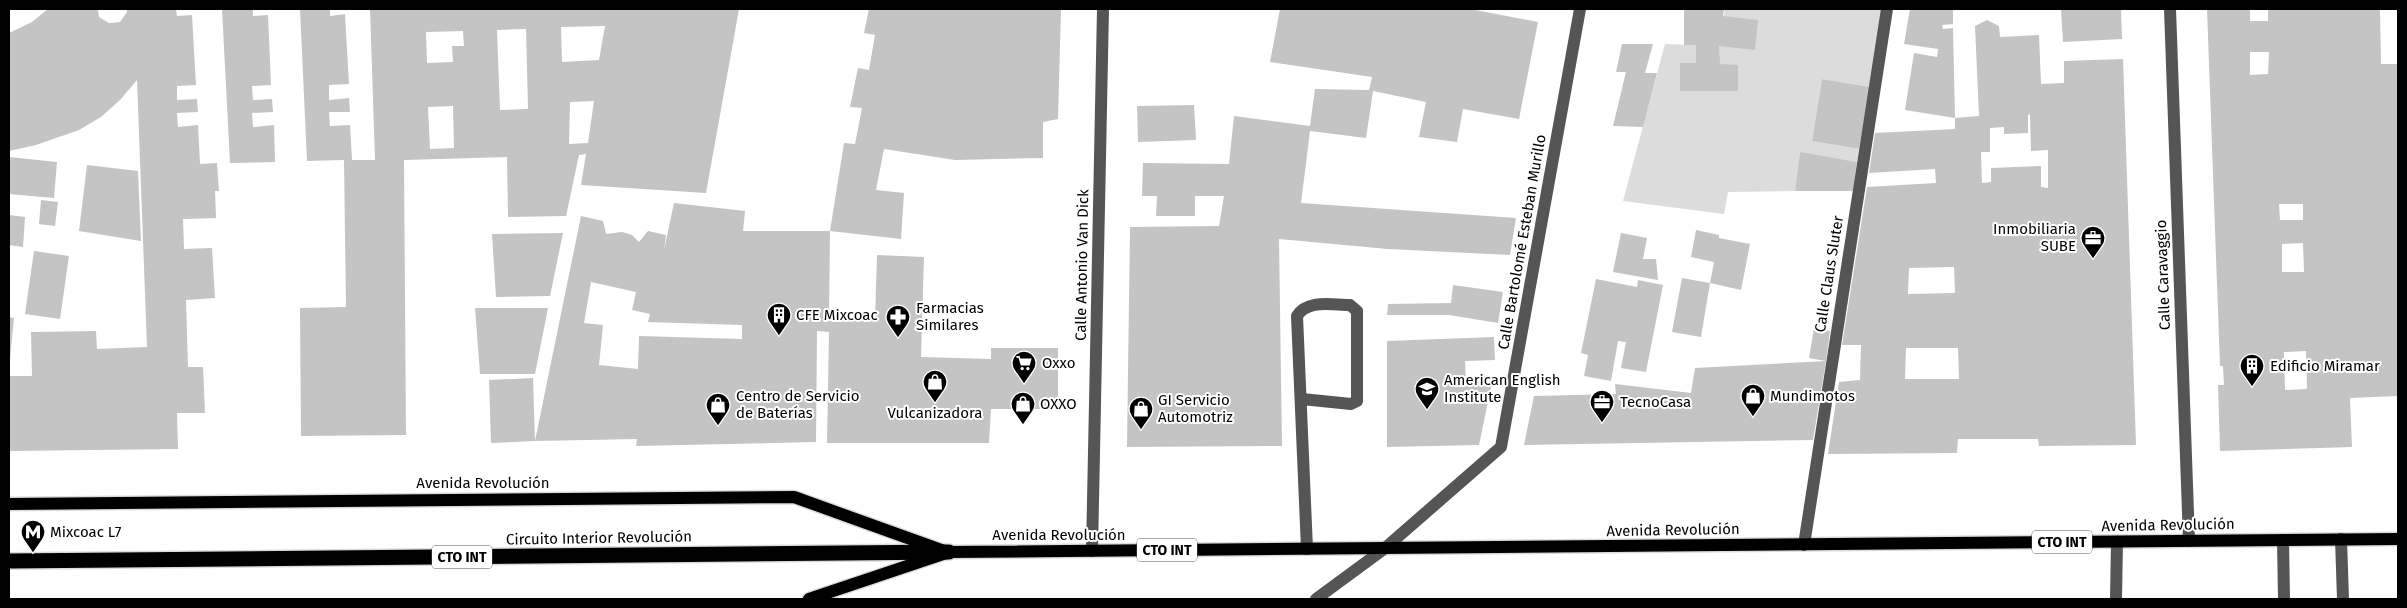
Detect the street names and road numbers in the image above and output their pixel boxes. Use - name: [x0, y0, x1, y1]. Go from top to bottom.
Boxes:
- street label: Calle Bartolomé Esteban Murillo: [1494, 133, 1550, 351]
- street label: Calle Antonio Van Dick: [1072, 189, 1092, 341]
- street label: Calle Claus Sluter: [1811, 214, 1847, 334]
- street label: Calle Caravaggio: [2152, 219, 2174, 331]
- street label: Avenida Revolución: [416, 474, 550, 492]
- street label: Avenida Revolución: [2101, 515, 2235, 535]
- street label: Avenida Revolución: [1606, 520, 1740, 540]
- street label: Avenida Revolución: [992, 526, 1126, 544]
- street label: Circuito Interior Revolución: [506, 527, 692, 549]
- road number: CTO INT: [2032, 530, 2092, 554]
- road number: CTO INT: [1137, 538, 1197, 562]
- road number: CTO INT: [432, 546, 492, 568]

